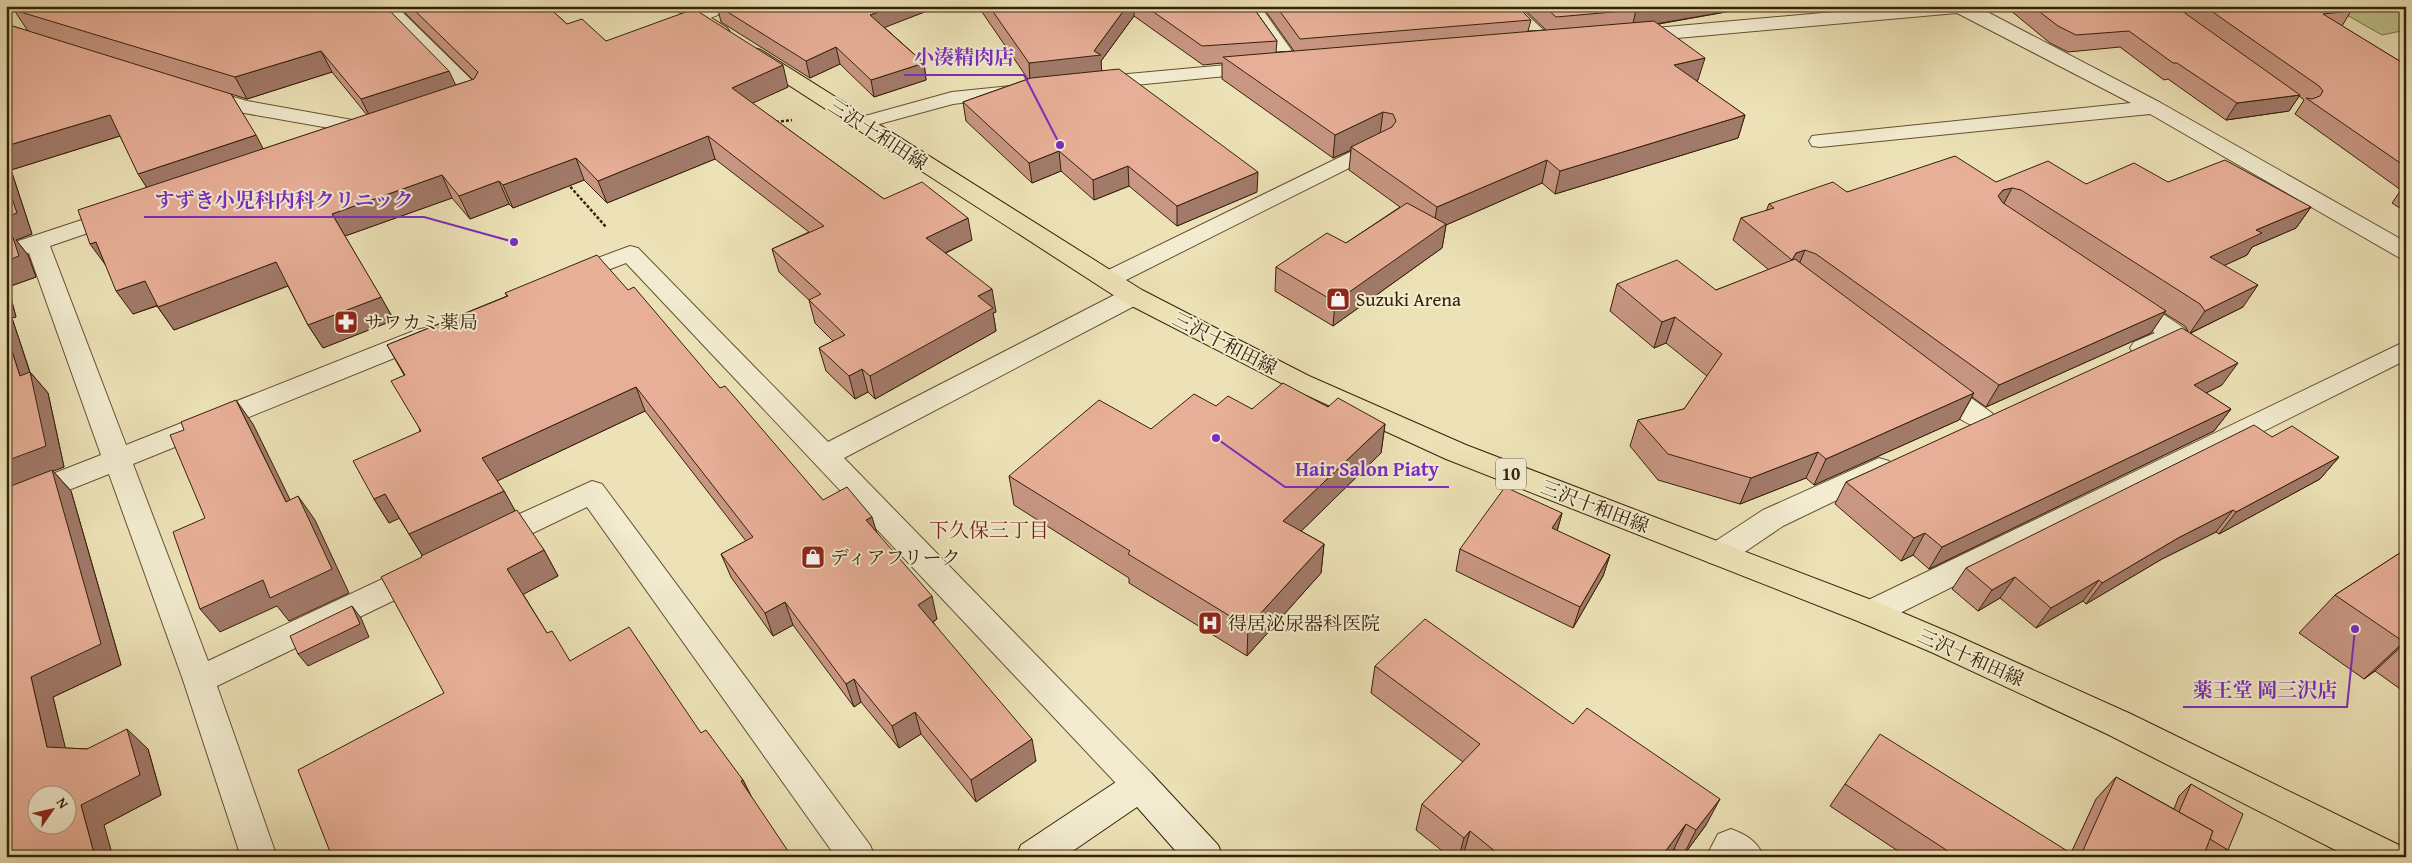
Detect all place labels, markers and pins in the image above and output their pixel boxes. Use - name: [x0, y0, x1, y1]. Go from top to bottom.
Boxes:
- callout: 小湊精肉店: [904, 40, 1024, 75]
- callout: すずき小児科内科クリニック: [144, 182, 424, 217]
- place label: Suzuki Arena: [1356, 285, 1461, 313]
- shop icon: Suzuki Arena: [1325, 286, 1351, 312]
- place label: サワカミ薬局: [364, 308, 478, 336]
- pharmacy icon: サワカミ薬局: [333, 309, 359, 335]
- callout: Hair Salon Piaty: [1285, 452, 1449, 487]
- place label: ディアフリーク: [830, 543, 961, 571]
- shop icon: ディアフリーク: [800, 544, 826, 570]
- place label: 得居泌尿器科医院: [1228, 609, 1380, 637]
- hospital icon: 得居泌尿器科医院: [1197, 610, 1223, 636]
- callout: 薬王堂 岡三沢店: [2183, 672, 2347, 707]

